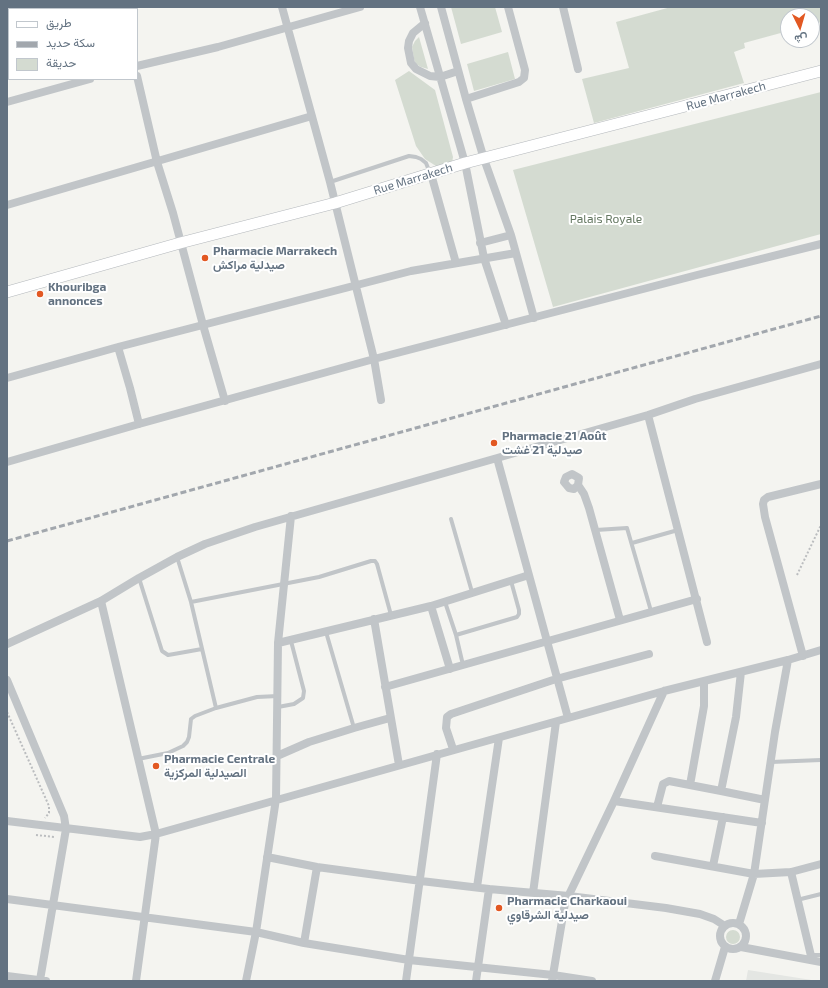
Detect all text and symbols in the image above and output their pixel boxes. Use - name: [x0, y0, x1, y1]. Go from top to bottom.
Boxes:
- legend: [8, 8, 138, 80]
- north arrow: [780, 8, 820, 48]
- text: طريق: [46, 15, 71, 29]
- text: ش: [794, 32, 808, 47]
- text: سكة حديد: [46, 35, 95, 49]
- text: حديقة: [46, 55, 76, 69]
- street label: Rue Marrakech: [685, 78, 767, 114]
- street label: Rue Marrakech: [372, 160, 454, 198]
- park label: Palais Royale: [570, 212, 642, 226]
- place label: Pharmacie Marrakech صيدلية مراكش: [213, 244, 337, 272]
- marker: Pharmacie Marrakech صيدلية مراكش: [200, 253, 210, 263]
- place label: Khouribga annonces: [48, 280, 106, 308]
- marker: Khouribga annonces: [35, 289, 45, 299]
- place label: Pharmacie 21 Août صيدلية 21 غشت: [502, 429, 606, 457]
- marker: Pharmacie 21 Août صيدلية 21 غشت: [489, 438, 499, 448]
- place label: Pharmacie Centrale الصيدلية المركزية: [164, 752, 275, 780]
- marker: Pharmacie Centrale الصيدلية المركزية: [151, 761, 161, 771]
- place label: Pharmacie Charkaoui صيدلية الشرقاوي: [507, 894, 627, 922]
- marker: Pharmacie Charkaoui صيدلية الشرقاوي: [494, 903, 504, 913]

